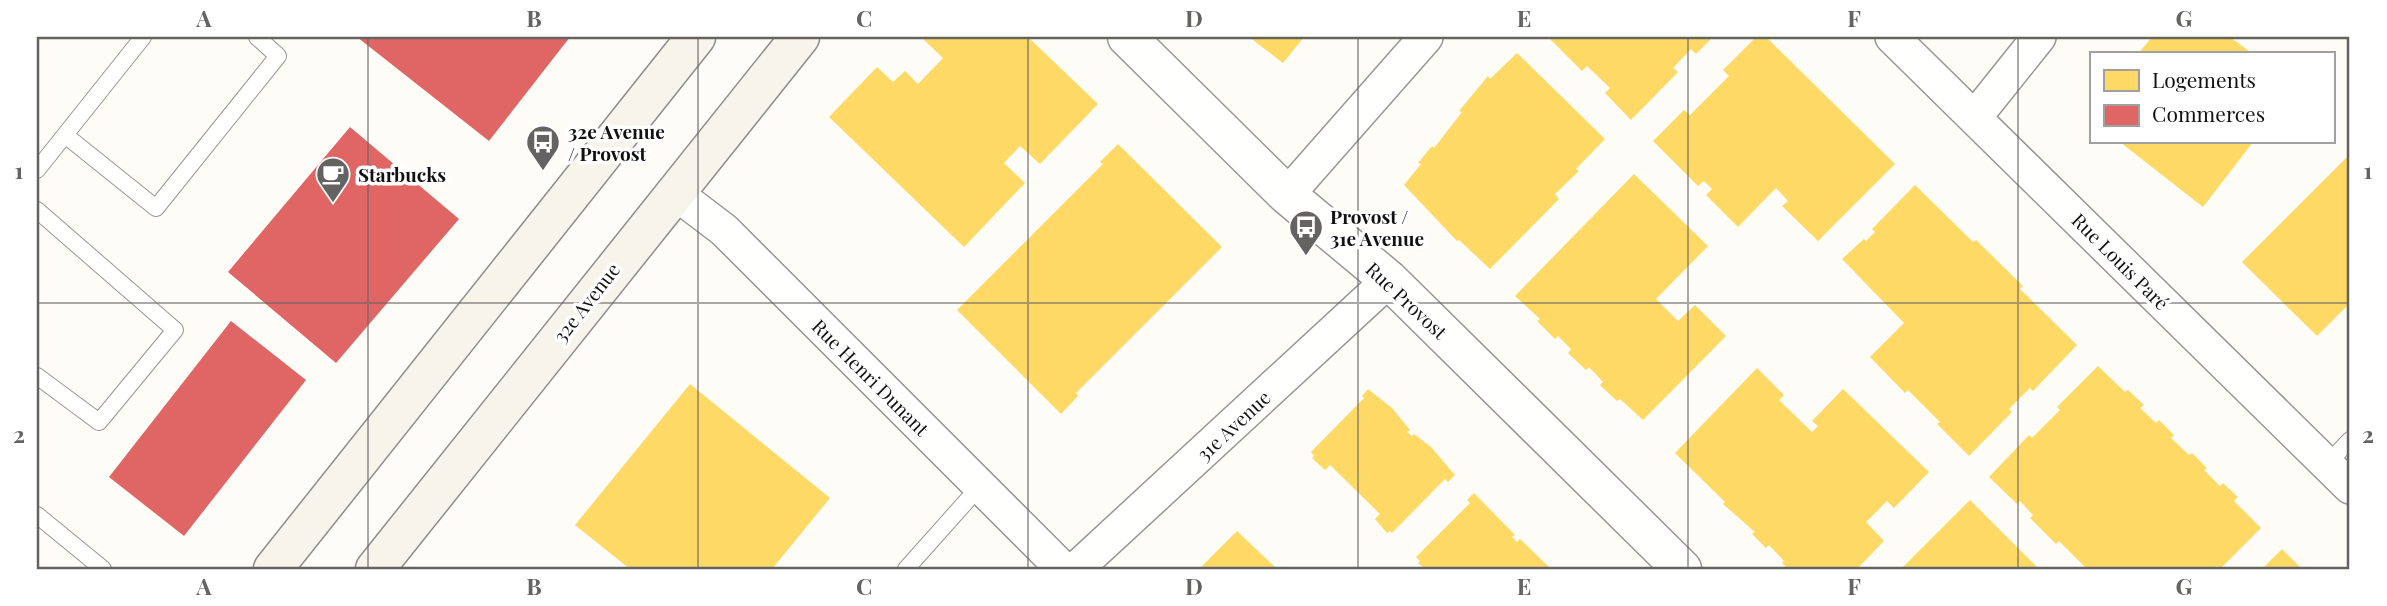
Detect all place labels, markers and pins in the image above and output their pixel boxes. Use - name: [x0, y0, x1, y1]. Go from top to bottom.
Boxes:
- place label: 32e Avenue / Provost: [568, 118, 665, 166]
- bus stop icon: 32e Avenue / Provost: [524, 123, 562, 172]
- cafe icon: Starbucks: [314, 155, 352, 204]
- place label: Starbucks: [358, 161, 446, 187]
- place label: Provost / 31e Avenue: [1330, 203, 1424, 251]
- bus stop icon: Provost / 31e Avenue: [1287, 208, 1325, 257]

